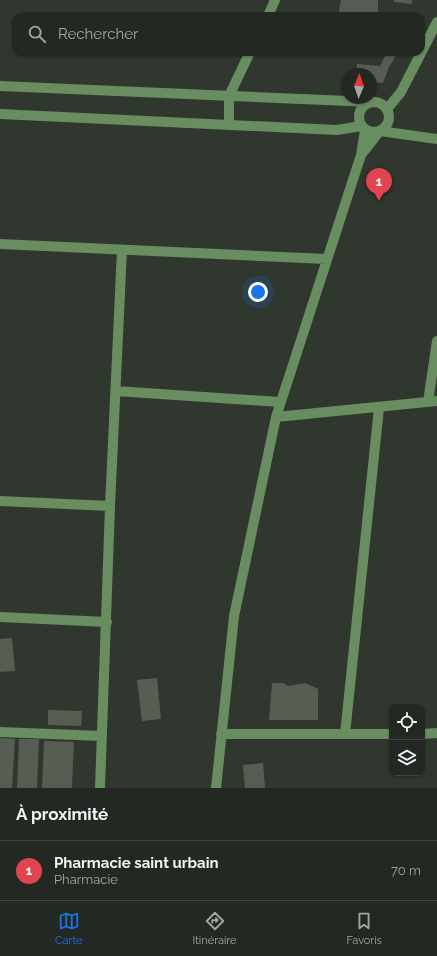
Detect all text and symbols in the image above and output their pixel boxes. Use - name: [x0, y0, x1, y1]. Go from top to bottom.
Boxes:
- search box: [12, 12, 425, 56]
- icon: search: [26, 23, 48, 45]
- text: Rechercher: [58, 25, 138, 43]
- north arrow: [341, 68, 377, 104]
- pin: 1: [366, 168, 392, 201]
- your location: [248, 282, 268, 302]
- map controls: [389, 704, 425, 776]
- button: locate: [389, 704, 425, 740]
- button: layers: [389, 740, 425, 776]
- text: À proximité: [16, 804, 108, 824]
- text: Pharmacie saint urbain: [54, 854, 219, 872]
- text: 1: [26, 863, 32, 878]
- text: 70 m: [391, 863, 421, 878]
- text: Pharmacie: [54, 872, 118, 887]
- tab: Carte: [55, 910, 82, 947]
- tab: Itinéraire: [193, 910, 237, 947]
- tab: Favoris: [347, 910, 382, 947]

